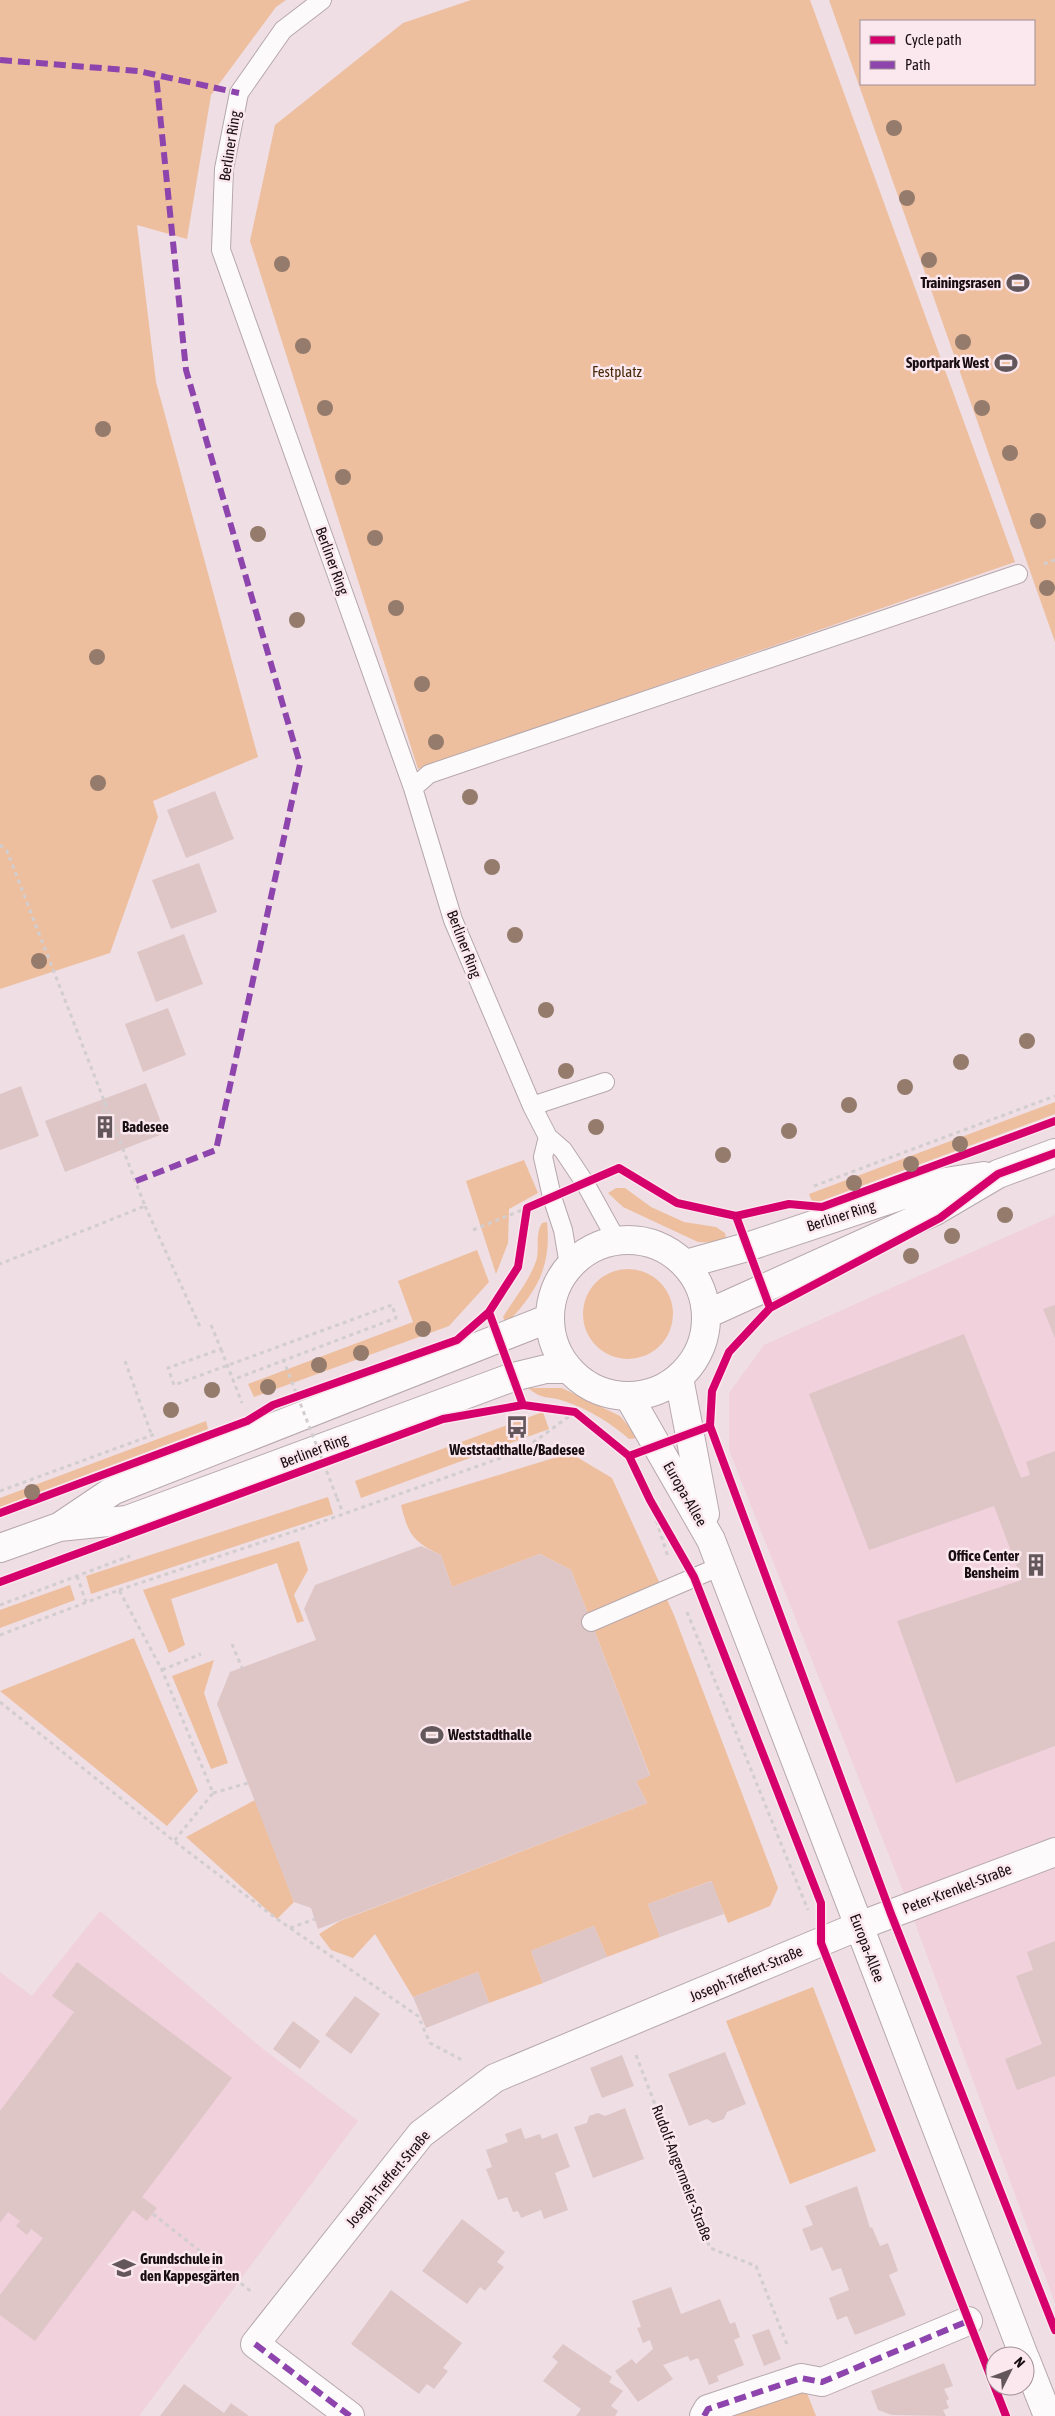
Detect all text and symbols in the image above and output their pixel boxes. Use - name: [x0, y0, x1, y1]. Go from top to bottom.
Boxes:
- legend: [860, 20, 1035, 85]
- text: Cycle path: [905, 31, 962, 48]
- text: Path: [905, 56, 931, 73]
- street label: Berliner Ring: [216, 109, 244, 182]
- sports icon: Trainingsrasen: [1005, 270, 1031, 296]
- place label: Trainingsrasen: [921, 274, 1001, 291]
- sports icon: Sportpark West: [993, 350, 1019, 376]
- place label: Sportpark West: [906, 354, 990, 371]
- park label: Festplatz: [592, 363, 643, 380]
- street label: Berliner Ring: [312, 525, 353, 598]
- street label: Berliner Ring: [444, 908, 485, 981]
- building icon: Badesee: [92, 1114, 118, 1140]
- place label: Badesee: [122, 1118, 169, 1135]
- street label: Berliner Ring: [804, 1196, 878, 1235]
- bus stop icon: Weststadthalle/Badesee: [504, 1414, 530, 1440]
- street label: Berliner Ring: [278, 1430, 351, 1471]
- place label: Weststadthalle/Badesee: [448, 1441, 585, 1458]
- street label: Europa-Allee: [660, 1458, 711, 1529]
- place label: Office Center Bensheim: [948, 1547, 1020, 1581]
- building icon: Office Center Bensheim: [1023, 1552, 1049, 1578]
- sports icon: Weststadthalle: [419, 1722, 445, 1748]
- place label: Weststadthalle: [447, 1726, 532, 1743]
- street label: Peter-Krenkel-Straße: [900, 1860, 1014, 1917]
- street label: Europa-Allee: [847, 1911, 888, 1984]
- street label: Joseph-Treffert-Straße: [687, 1942, 805, 2005]
- street label: Rudolf-Angermeier-Straße: [649, 2102, 716, 2243]
- street label: Joseph-Treffert-Straße: [342, 2127, 433, 2231]
- place label: Grundschule in den Kappesgärten: [140, 2250, 239, 2284]
- school or university icon: Grundschule in den Kappesgärten: [111, 2255, 137, 2281]
- north arrow: [985, 2346, 1035, 2396]
- text: N: [1011, 2354, 1028, 2371]

